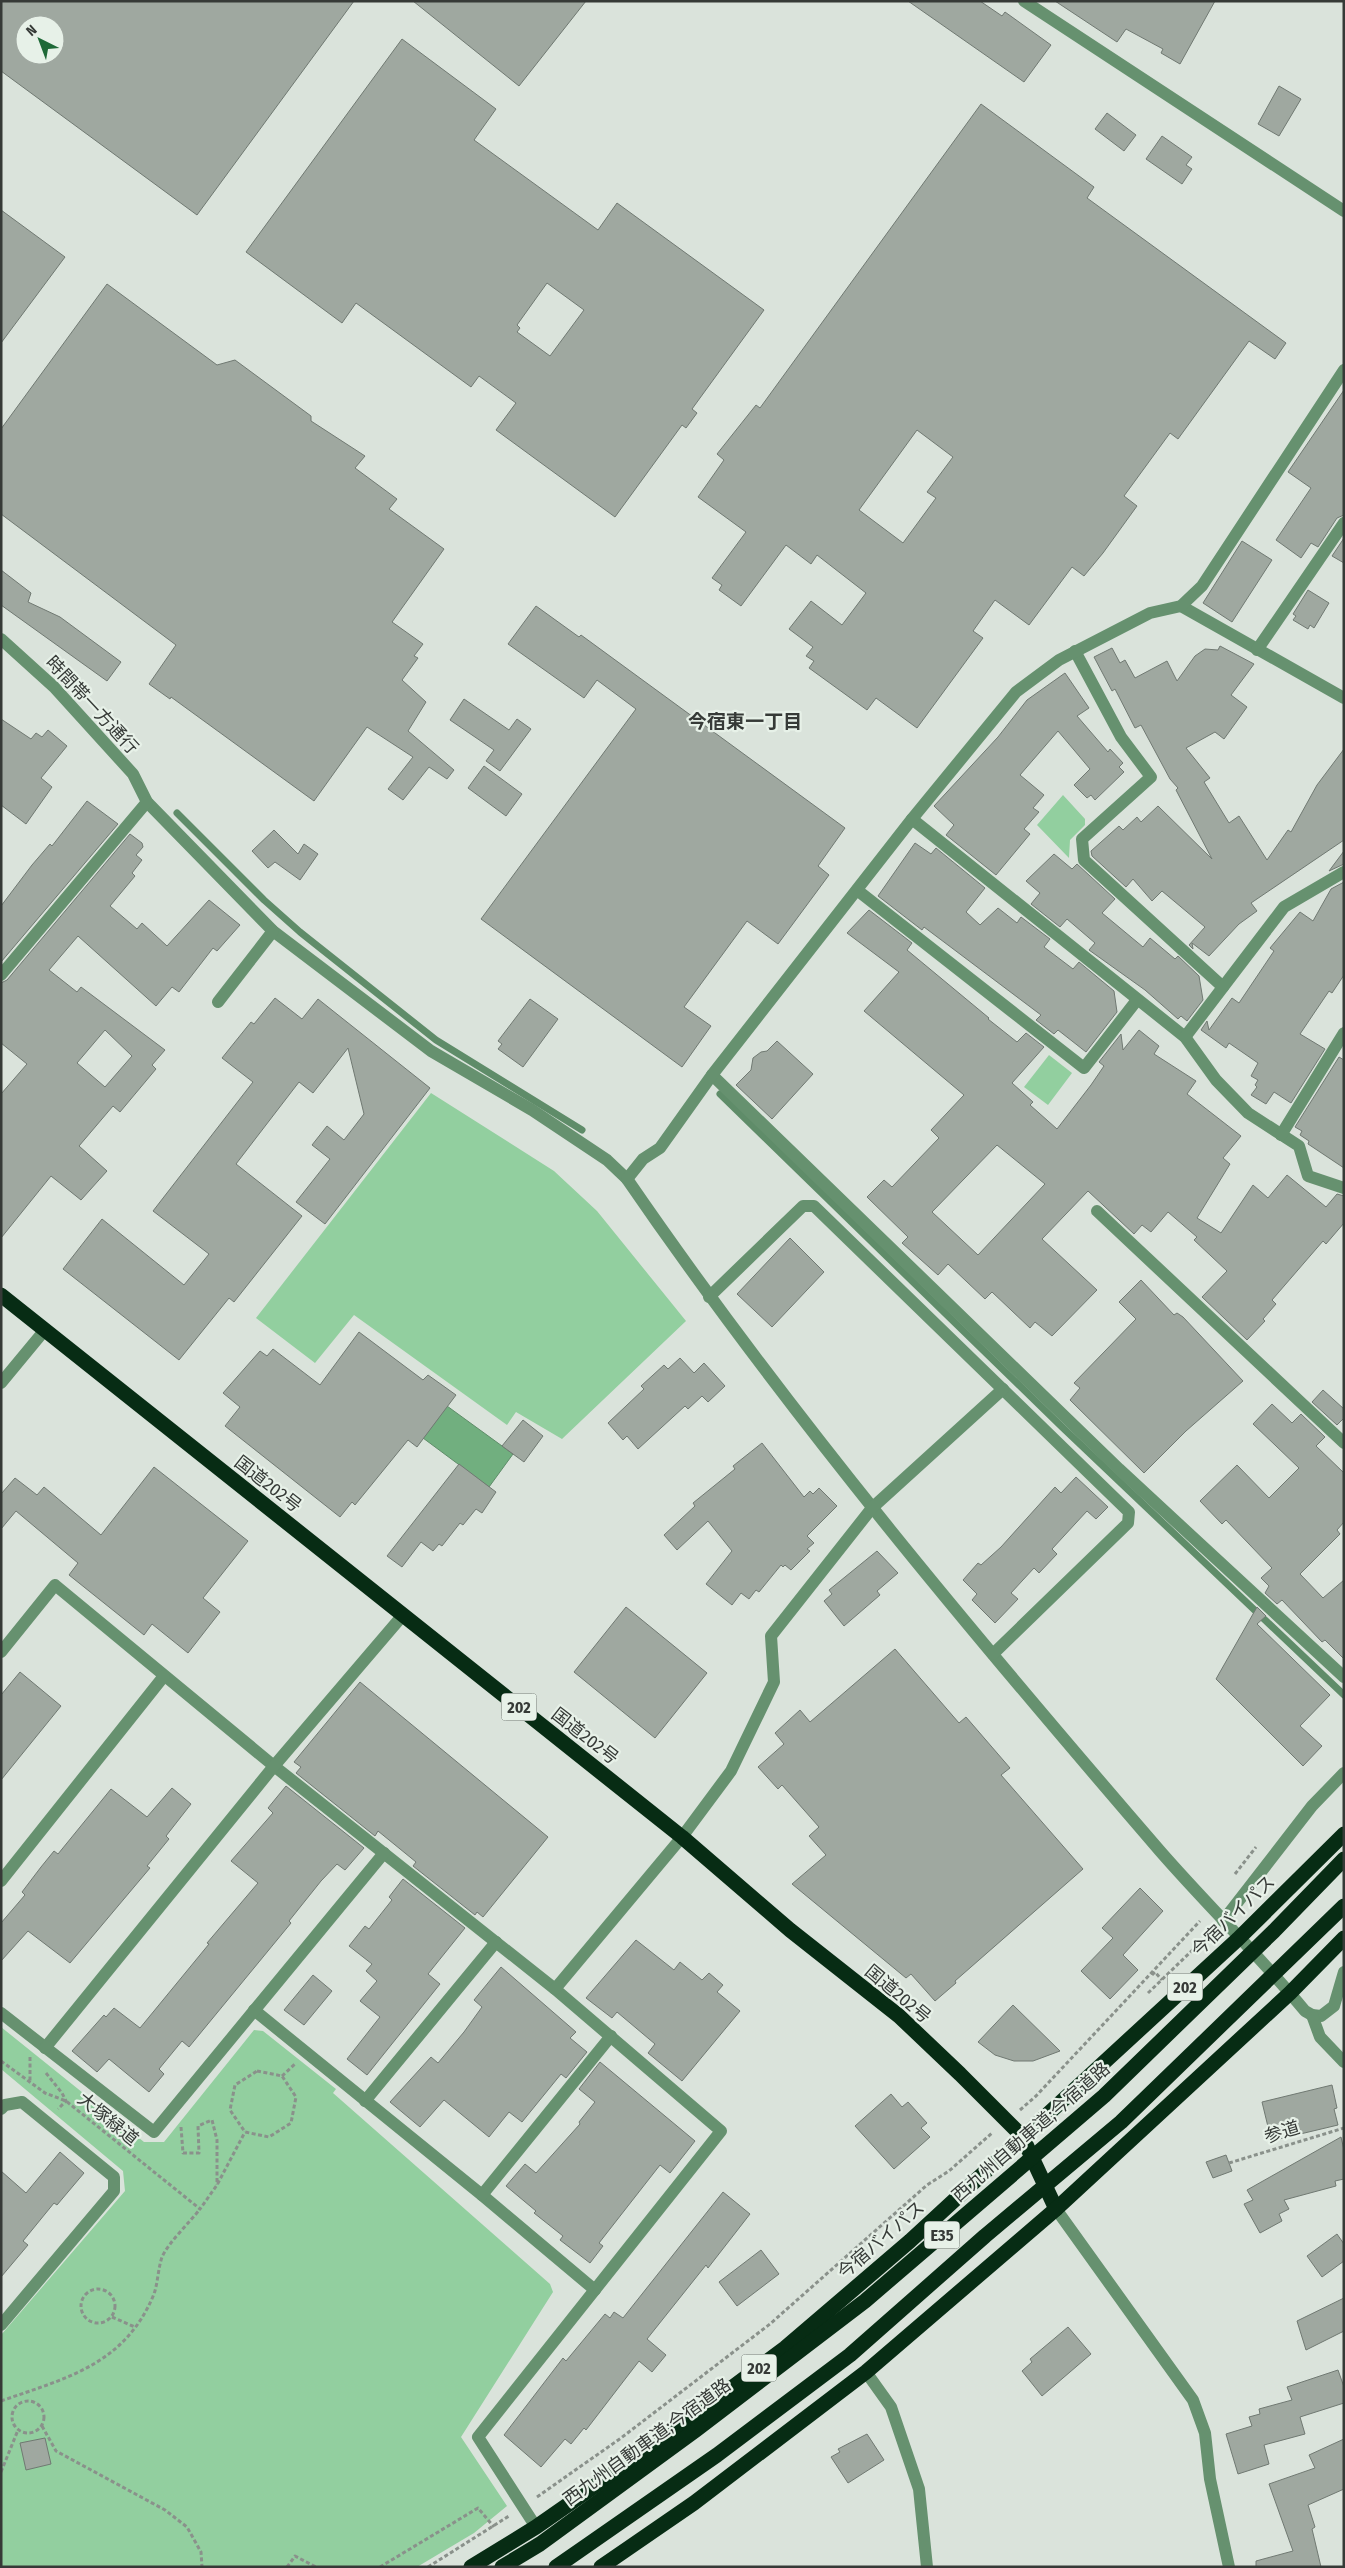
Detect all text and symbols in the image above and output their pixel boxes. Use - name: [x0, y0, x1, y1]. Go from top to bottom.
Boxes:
- north arrow: [15, 15, 65, 65]
- text: N: [23, 22, 40, 40]
- street label: 時間帯一方通行: [41, 651, 143, 759]
- district label: 今宿東一丁目: [688, 710, 802, 733]
- street label: 国道202号: [230, 1451, 306, 1517]
- road number: 202: [502, 1694, 536, 1720]
- street label: 国道202号: [547, 1703, 623, 1769]
- street label: 今宿バイパス: [1187, 1871, 1279, 1961]
- street label: 国道202号: [861, 1960, 935, 2028]
- road number: 202: [1168, 1974, 1202, 2000]
- street label: 西九州自動車道;今宿道路: [948, 2057, 1114, 2207]
- street label: 大塚緑道: [73, 2088, 143, 2150]
- street label: 参道: [1262, 2116, 1302, 2148]
- street label: 今宿バイパス: [833, 2196, 929, 2284]
- road number: E35: [924, 2222, 960, 2248]
- road number: 202: [742, 2354, 776, 2382]
- street label: 西九州自動車道;今宿道路: [559, 2374, 735, 2510]

